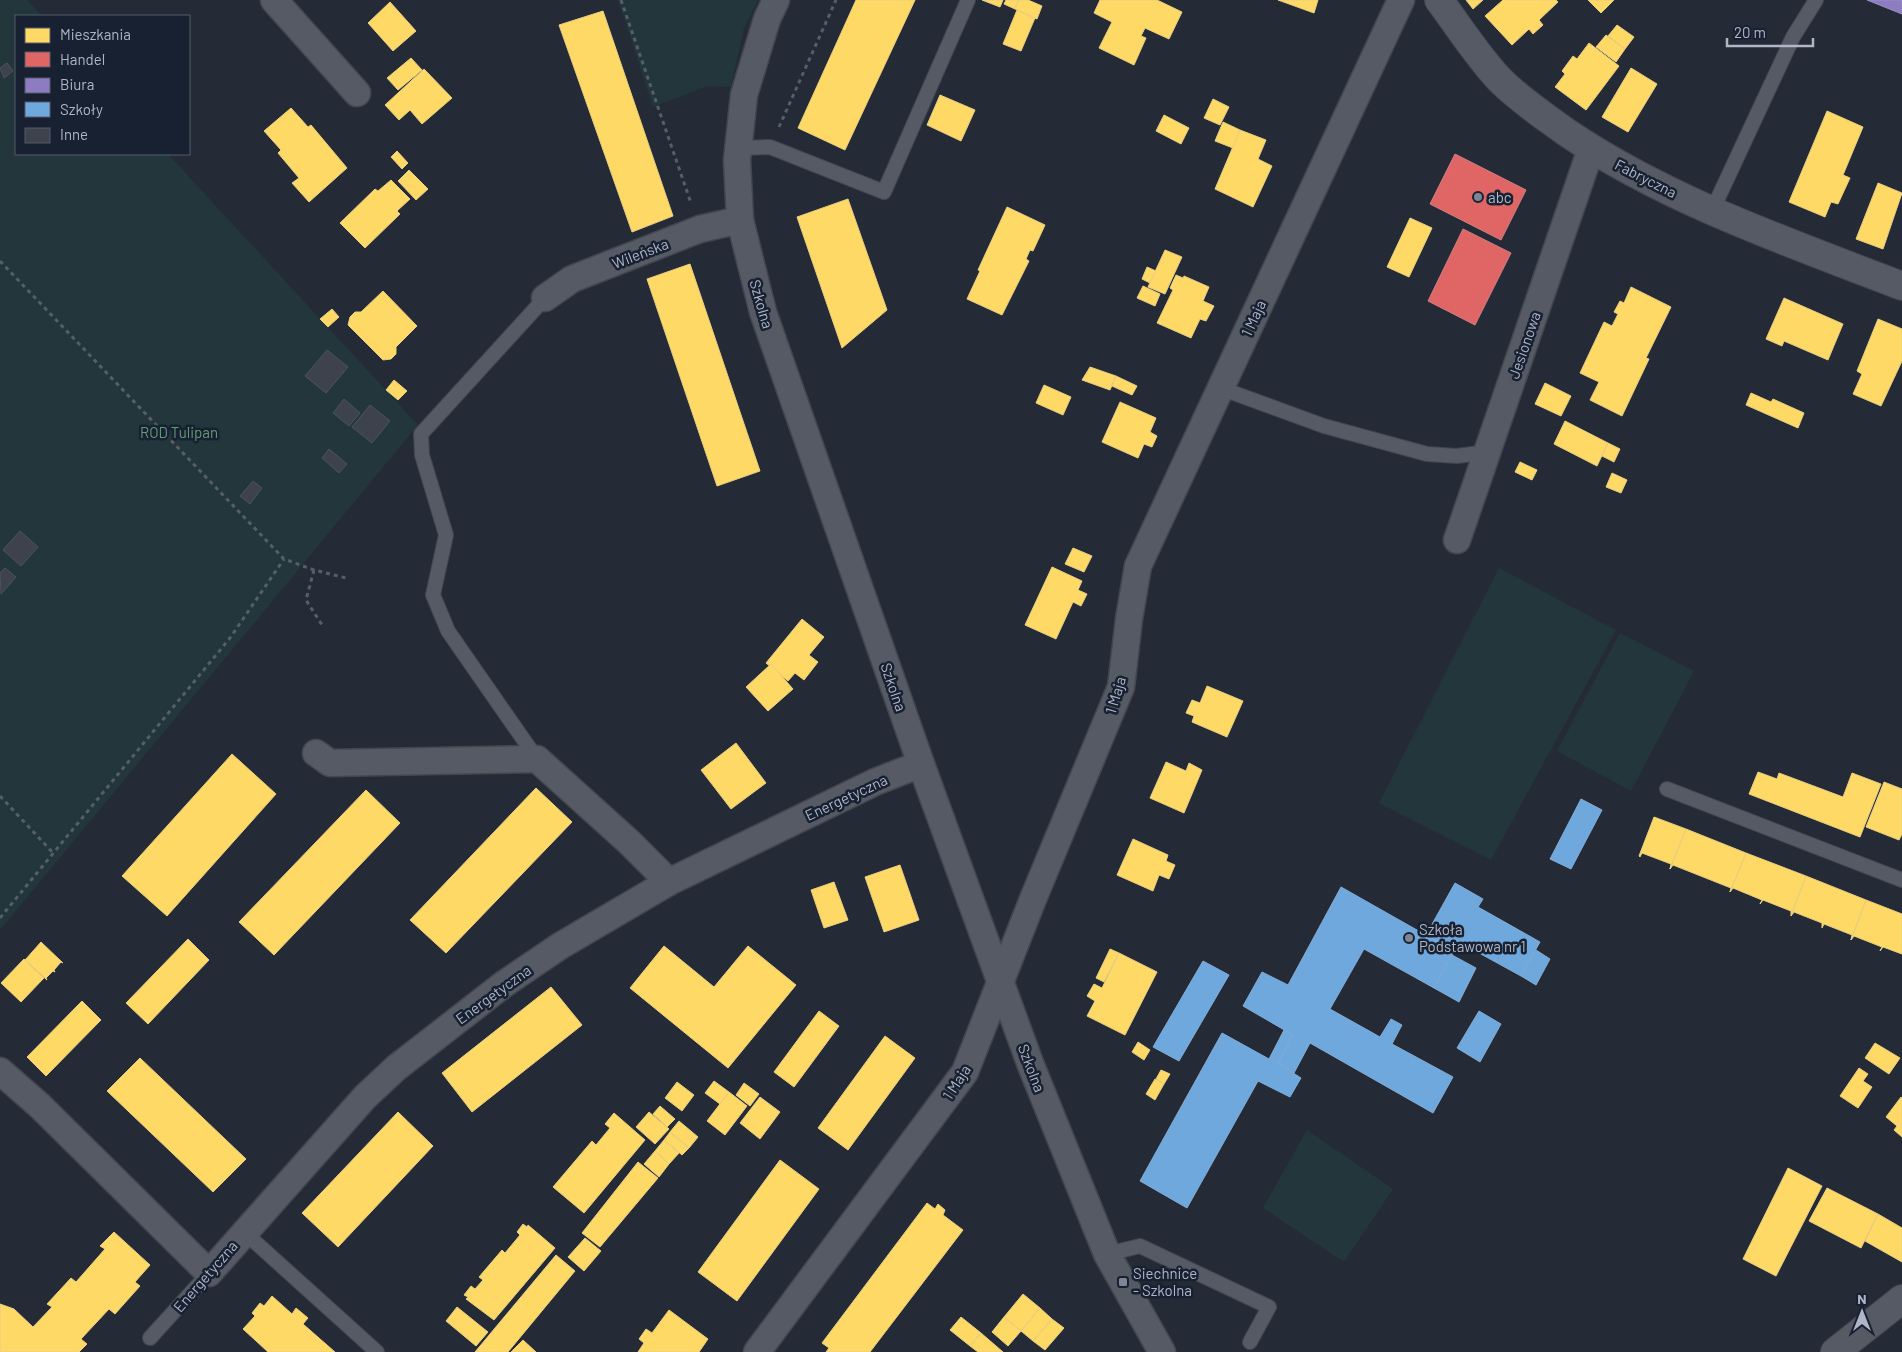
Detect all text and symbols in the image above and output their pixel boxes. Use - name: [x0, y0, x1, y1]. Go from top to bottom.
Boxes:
- legend: [15, 15, 190, 155]
- scale bar: [1727, 15, 1813, 47]
- text: 20 m: [1734, 23, 1766, 41]
- text: Mieszkania: [60, 25, 131, 43]
- text: Handel: [60, 50, 105, 68]
- text: Biura: [60, 75, 94, 93]
- text: Szkoły: [60, 100, 103, 118]
- text: Inne: [60, 125, 88, 143]
- street label: Fabryczna: [1612, 155, 1680, 201]
- place label: abc: [1488, 188, 1512, 206]
- marker: abc: [1472, 191, 1484, 203]
- street label: Wileńska: [609, 234, 671, 272]
- street label: Szkolna: [746, 277, 778, 331]
- street label: 1 Maja: [1237, 297, 1269, 339]
- street label: Jesionowa: [1504, 309, 1544, 381]
- park label: ROD Tulipan: [140, 423, 218, 441]
- street label: Szkolna: [877, 660, 911, 714]
- street label: 1 Maja: [1101, 674, 1129, 716]
- street label: Energetyczna: [802, 770, 890, 824]
- place label: Szkoła Podstawowa nr 1: [1419, 920, 1526, 955]
- marker: Szkoła Podstawowa nr 1: [1403, 932, 1415, 944]
- street label: Energetyczna: [452, 961, 534, 1027]
- street label: Szkolna: [1015, 1041, 1049, 1095]
- street label: 1 Maja: [938, 1061, 974, 1103]
- street label: Energetyczna: [169, 1237, 241, 1315]
- place label: Siechnice - Szkolna: [1133, 1264, 1197, 1299]
- marker: Siechnice - Szkolna: [1117, 1276, 1129, 1288]
- north arrow: [1837, 1287, 1887, 1337]
- text: N: [1857, 1290, 1867, 1307]

